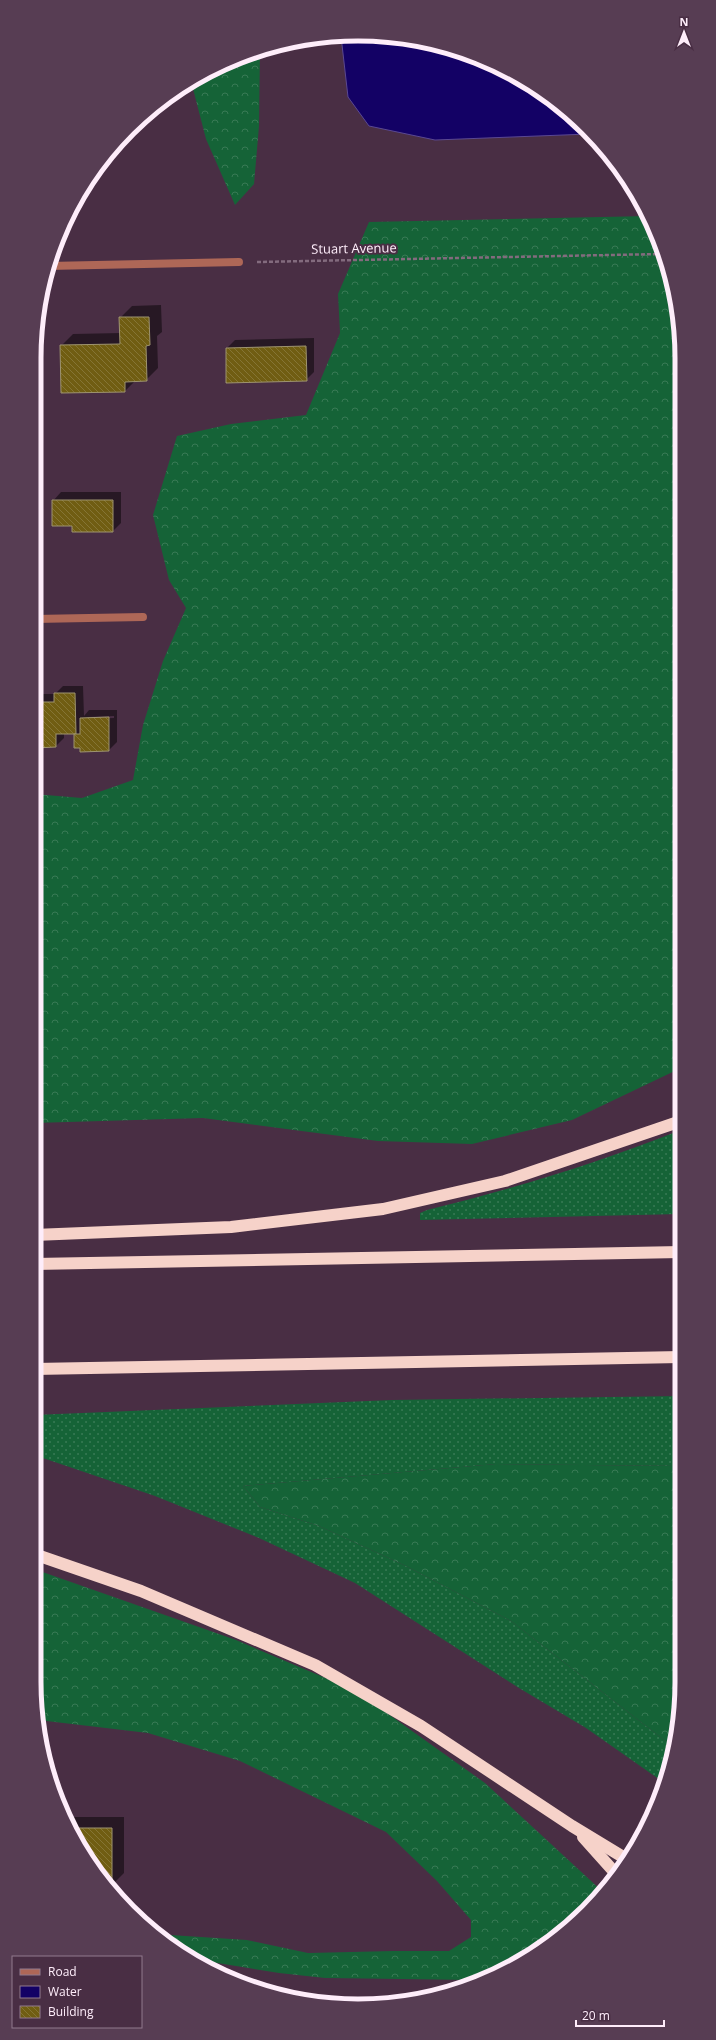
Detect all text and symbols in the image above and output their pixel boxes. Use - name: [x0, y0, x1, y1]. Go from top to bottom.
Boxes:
- north arrow: [664, 12, 704, 52]
- text: N: [680, 14, 688, 29]
- street label: Stuart Avenue: [311, 238, 397, 258]
- legend: [12, 1956, 142, 2028]
- text: Road: [48, 1963, 77, 1980]
- text: Water: [48, 1983, 82, 2000]
- scale bar: [576, 2002, 664, 2028]
- text: Building: [48, 2003, 94, 2020]
- text: 20 m: [582, 2007, 610, 2024]

